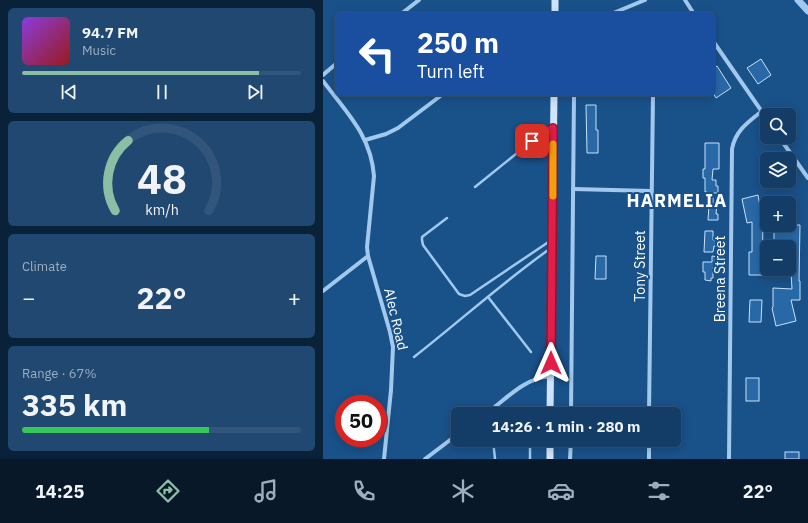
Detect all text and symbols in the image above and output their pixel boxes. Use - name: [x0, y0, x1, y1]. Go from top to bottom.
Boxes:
- text: 94.7 FM: [82, 23, 138, 42]
- text: 250 m: [417, 24, 499, 61]
- icon: left: [351, 28, 403, 80]
- text: Music: [82, 42, 116, 59]
- text: Turn left: [417, 60, 485, 83]
- icon: previous: [58, 81, 80, 103]
- icon: pause: [151, 81, 173, 103]
- icon: next: [244, 81, 266, 103]
- map controls: [760, 108, 796, 276]
- button: search: [760, 108, 796, 144]
- pin: [515, 124, 549, 158]
- icon: arrive: [521, 130, 543, 152]
- text: 48: [137, 151, 186, 205]
- button: layers: [760, 152, 796, 188]
- district label: HARMELIA: [627, 189, 727, 212]
- button: +: [760, 196, 796, 232]
- text: km/h: [145, 200, 178, 219]
- street label: Tony Street: [631, 230, 649, 302]
- street label: Breena Street: [711, 236, 729, 322]
- button: −: [760, 240, 796, 276]
- text: Climate: [22, 258, 67, 275]
- text: 22°: [136, 278, 187, 317]
- text: −: [22, 283, 35, 312]
- text: +: [288, 283, 301, 312]
- street label: Alec Road: [380, 286, 412, 352]
- position arrow: [530, 342, 572, 384]
- text: Range · 67%: [22, 365, 96, 382]
- text: 335 km: [22, 385, 127, 424]
- speed limit sign: 50: [335, 395, 387, 447]
- text: 14:26 · 1 min · 280 m: [492, 417, 640, 436]
- icon: directions: [154, 477, 182, 505]
- icon: music: [252, 477, 280, 505]
- icon: phone: [350, 477, 378, 505]
- icon: climate: [449, 477, 477, 505]
- icon: car: [547, 477, 575, 505]
- icon: filters: [645, 477, 673, 505]
- text: 14:25: [35, 480, 84, 503]
- text: 22°: [743, 480, 773, 503]

